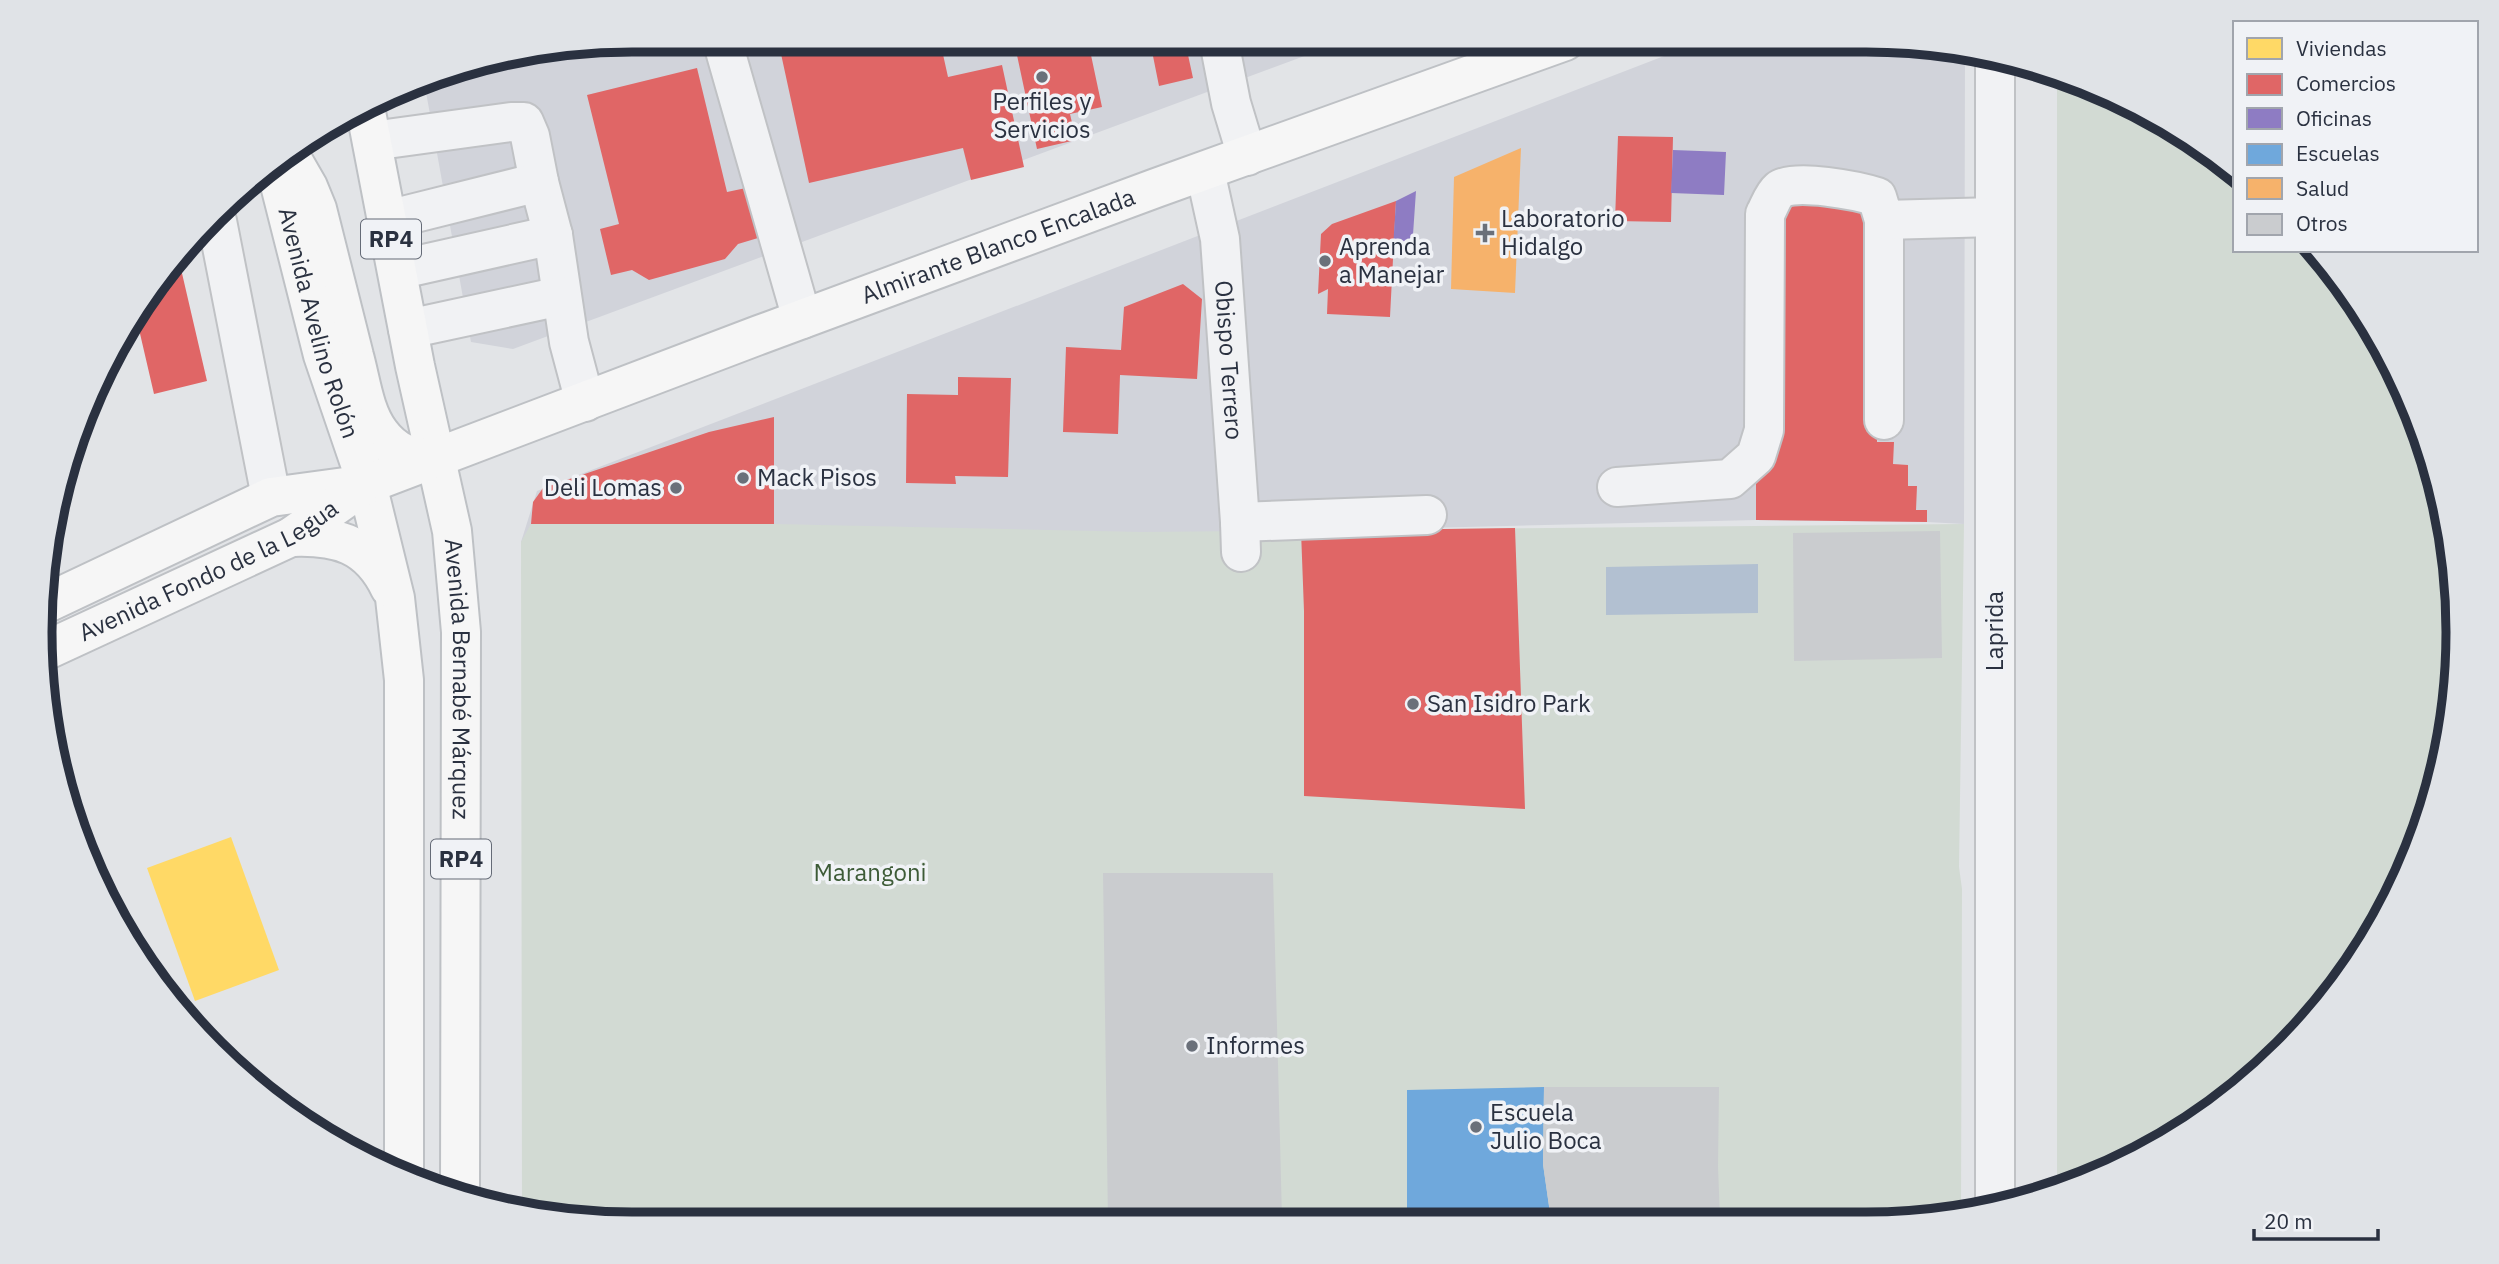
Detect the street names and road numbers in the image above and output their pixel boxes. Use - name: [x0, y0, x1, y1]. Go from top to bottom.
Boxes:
- street label: Almirante Blanco Encalada: [857, 180, 1139, 311]
- street label: Avenida Avelino Rolón: [271, 204, 367, 443]
- road number: RP4: [361, 220, 421, 258]
- street label: Obispo Terrero: [1208, 279, 1251, 441]
- street label: Avenida Fondo de la Legua: [73, 492, 344, 648]
- street label: Avenida Bernabé Márquez: [438, 537, 478, 820]
- street label: Laprida: [1978, 591, 2010, 671]
- road number: RP4: [431, 839, 491, 878]

